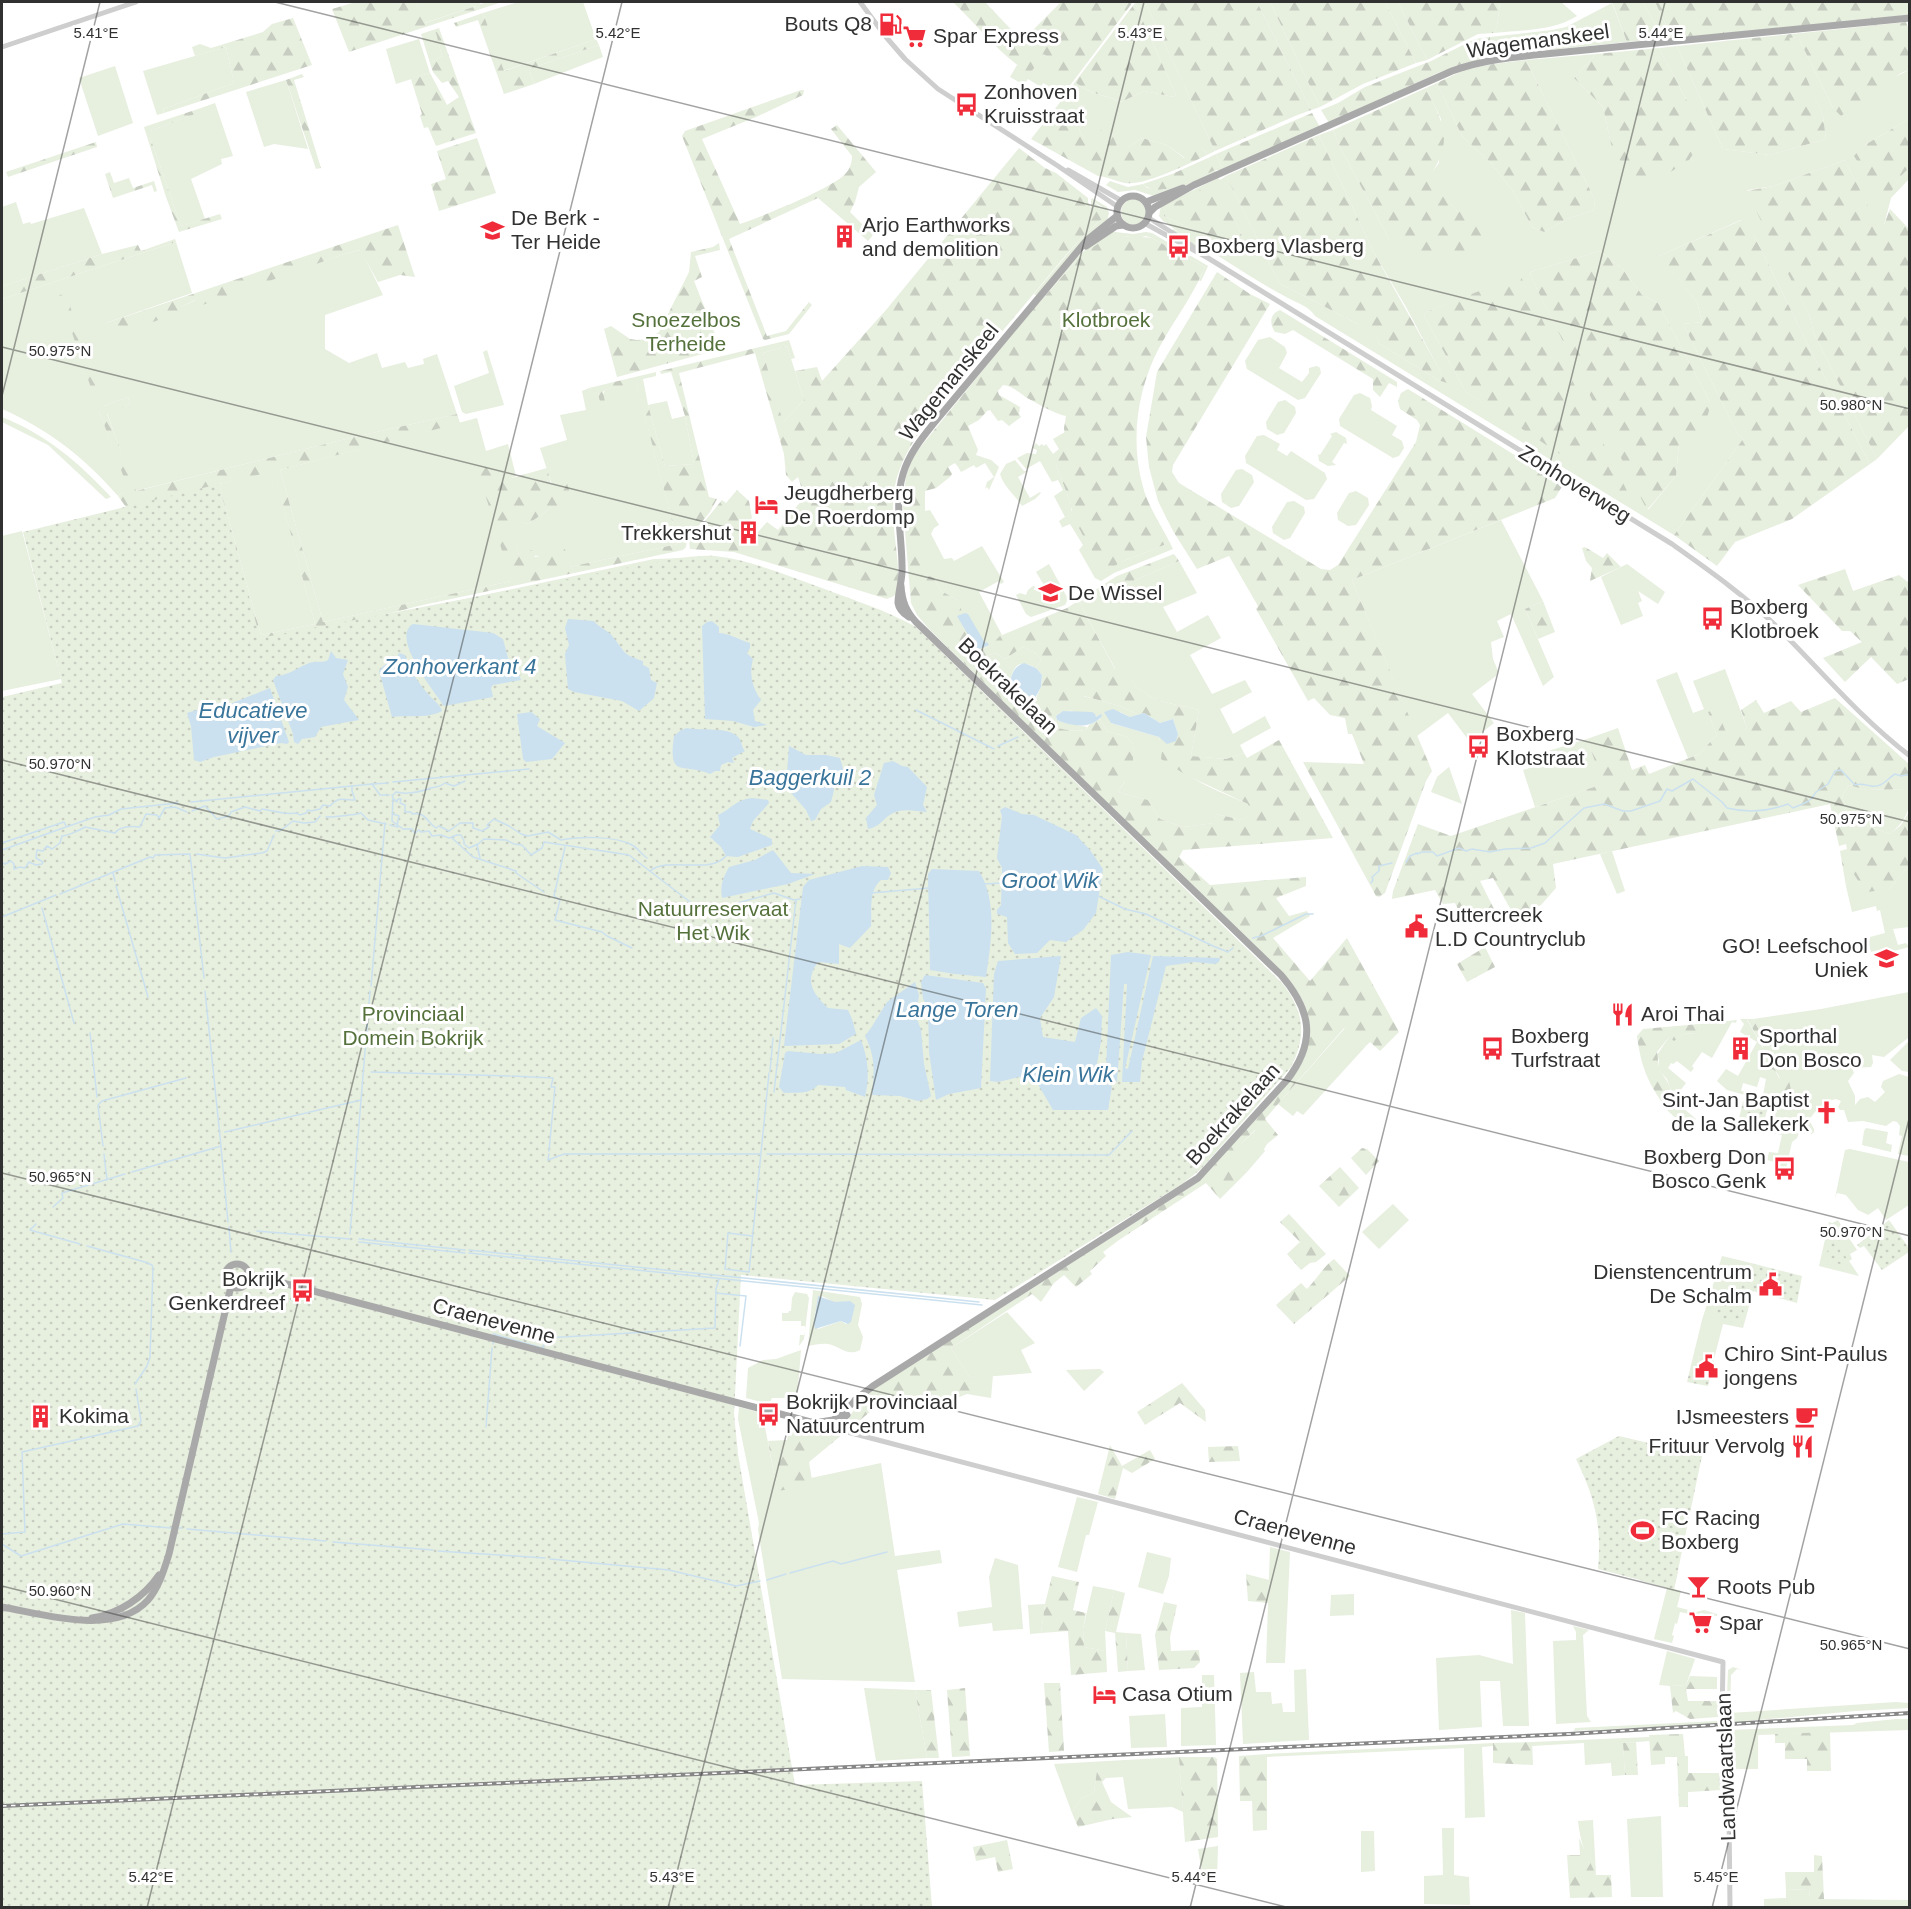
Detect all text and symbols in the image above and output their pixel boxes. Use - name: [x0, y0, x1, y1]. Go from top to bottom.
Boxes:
- fuel station icon: Bouts Q8: [877, 11, 903, 37]
- place label: Bouts Q8: [784, 12, 872, 35]
- street label: Wagemanskeel: [1465, 19, 1611, 62]
- supermarket icon: Spar Express: [902, 23, 928, 49]
- text: 5.41°E: [73, 24, 119, 41]
- text: 5.42°E: [595, 24, 641, 41]
- place label: Spar Express: [933, 24, 1059, 47]
- text: 5.43°E: [1117, 24, 1163, 41]
- text: 5.44°E: [1638, 24, 1684, 41]
- place label: Zonhoven Kruisstraat: [984, 80, 1085, 127]
- bus stop icon: Zonhoven Kruisstraat: [953, 91, 979, 117]
- place label: De Berk - Ter Heide: [511, 206, 601, 253]
- place label: Arjo Earthworks and demolition: [862, 213, 1010, 260]
- school or university icon: De Berk - Ter Heide: [480, 217, 506, 243]
- building icon: Arjo Earthworks and demolition: [831, 224, 857, 250]
- bus stop icon: Boxberg Vlasberg: [1166, 233, 1192, 259]
- place label: Boxberg Vlasberg: [1197, 234, 1364, 257]
- park label: Snoezelbos Terheide: [631, 308, 741, 355]
- park label: Klotbroek: [1062, 308, 1151, 331]
- street label: Wagemanskeel: [894, 319, 1003, 445]
- text: 50.975°N: [29, 342, 91, 359]
- text: 50.980°N: [1820, 396, 1882, 413]
- street label: Zonhoverweg: [1515, 440, 1635, 527]
- place label: Jeugdherberg De Roerdomp: [784, 481, 915, 528]
- hotel icon: Jeugdherberg De Roerdomp: [753, 492, 779, 518]
- building icon: Trekkershut: [736, 520, 762, 546]
- place label: Trekkershut: [621, 521, 731, 544]
- school or university icon: De Wissel: [1037, 580, 1063, 606]
- place label: De Wissel: [1068, 581, 1163, 604]
- place label: Boxberg Klotbroek: [1730, 595, 1819, 642]
- bus stop icon: Boxberg Klotbroek: [1699, 606, 1725, 632]
- street label: Boekrakelaan: [954, 633, 1063, 739]
- water label: Zonhoverkant 4: [383, 654, 536, 679]
- water label: Educatieve vijver: [199, 698, 307, 748]
- place label: Boxberg Klotstraat: [1496, 722, 1585, 769]
- bus stop icon: Boxberg Klotstraat: [1465, 733, 1491, 759]
- text: 50.970°N: [29, 755, 91, 772]
- water label: Baggerkuil 2: [749, 765, 871, 790]
- text: 50.975°N: [1820, 810, 1882, 827]
- water label: Groot Wik: [1001, 868, 1100, 893]
- park label: Natuurreservaat Het Wik: [638, 897, 788, 944]
- place label: Suttercreek L.D Countryclub: [1435, 903, 1586, 950]
- public building icon: Suttercreek L.D Countryclub: [1404, 914, 1430, 940]
- place label: GO! Leefschool Uniek: [1722, 934, 1868, 981]
- school or university icon: GO! Leefschool Uniek: [1873, 945, 1899, 971]
- water label: Lange Toren: [896, 997, 1018, 1022]
- restaurant icon: Aroi Thai: [1610, 1001, 1636, 1027]
- park label: Provinciaal Domein Bokrijk: [342, 1002, 484, 1049]
- place label: Aroi Thai: [1641, 1002, 1725, 1025]
- place label: Boxberg Turfstraat: [1511, 1024, 1600, 1071]
- place label: Sporthal Don Bosco: [1759, 1024, 1862, 1071]
- bus stop icon: Boxberg Turfstraat: [1480, 1035, 1506, 1061]
- building icon: Sporthal Don Bosco: [1728, 1035, 1754, 1061]
- street label: Boekrakelaan: [1181, 1058, 1284, 1169]
- water label: Klein Wik: [1022, 1062, 1115, 1087]
- place label: Sint-Jan Baptist de la Sallekerk: [1662, 1088, 1809, 1135]
- church icon: Sint-Jan Baptist de la Sallekerk: [1814, 1099, 1840, 1125]
- place label: Boxberg Don Bosco Genk: [1643, 1145, 1766, 1192]
- bus stop icon: Boxberg Don Bosco Genk: [1771, 1156, 1797, 1182]
- text: 50.965°N: [29, 1168, 91, 1185]
- text: 50.970°N: [1820, 1223, 1882, 1240]
- place label: Dienstencentrum De Schalm: [1593, 1260, 1752, 1307]
- place label: Bokrijk Genkerdreef: [168, 1267, 285, 1314]
- public building icon: Dienstencentrum De Schalm: [1757, 1271, 1783, 1297]
- bus stop icon: Bokrijk Genkerdreef: [290, 1278, 316, 1304]
- street label: Craenevenne: [430, 1293, 558, 1348]
- place label: Chiro Sint-Paulus jongens: [1723, 1342, 1887, 1389]
- public building icon: Chiro Sint-Paulus jongens: [1693, 1353, 1719, 1379]
- place label: Bokrijk Provinciaal Natuurcentrum: [786, 1390, 958, 1437]
- bus stop icon: Bokrijk Provinciaal Natuurcentrum: [755, 1401, 781, 1427]
- building icon: Kokima: [28, 1403, 54, 1429]
- place label: Kokima: [59, 1404, 129, 1427]
- cafe icon: IJsmeesters: [1794, 1404, 1820, 1430]
- place label: IJsmeesters: [1676, 1405, 1789, 1428]
- restaurant icon: Frituur Vervolg: [1790, 1433, 1816, 1459]
- place label: Frituur Vervolg: [1648, 1434, 1785, 1457]
- street label: Craenevenne: [1231, 1504, 1359, 1559]
- place label: FC Racing Boxberg: [1661, 1506, 1760, 1553]
- sports icon: FC Racing Boxberg: [1630, 1517, 1656, 1543]
- bar icon: Roots Pub: [1686, 1574, 1712, 1600]
- place label: Roots Pub: [1717, 1575, 1815, 1598]
- text: 50.960°N: [29, 1582, 91, 1599]
- supermarket icon: Spar: [1688, 1610, 1714, 1636]
- place label: Spar: [1719, 1611, 1763, 1634]
- text: 50.965°N: [1820, 1636, 1882, 1653]
- hotel icon: Casa Otium: [1091, 1681, 1117, 1707]
- place label: Casa Otium: [1122, 1682, 1233, 1705]
- street label: Landwaartslaan: [1711, 1693, 1740, 1842]
- text: 5.42°E: [128, 1868, 174, 1885]
- text: 5.43°E: [649, 1868, 695, 1885]
- text: 5.44°E: [1171, 1868, 1217, 1885]
- text: 5.45°E: [1693, 1868, 1739, 1885]

